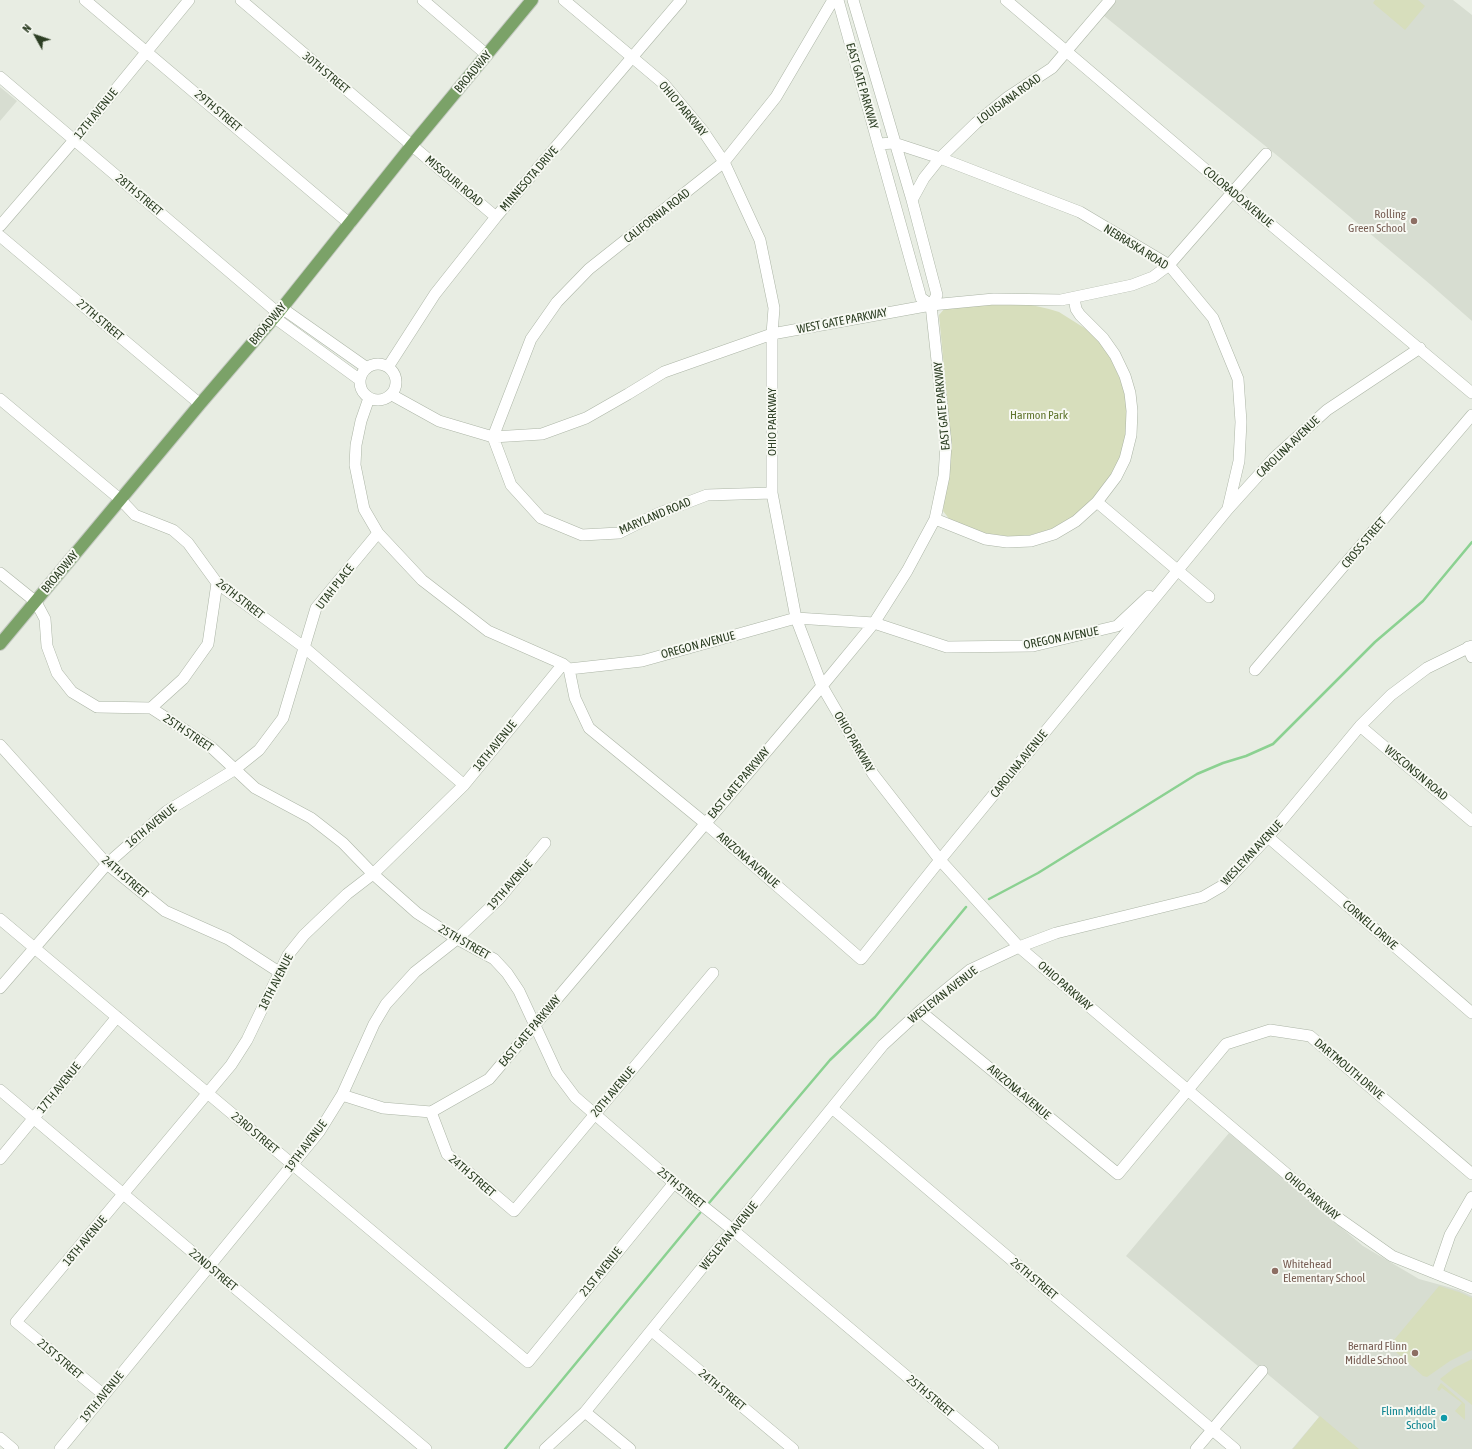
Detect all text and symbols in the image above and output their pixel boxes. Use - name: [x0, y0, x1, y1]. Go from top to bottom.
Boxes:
- north arrow: [16, 16, 56, 56]
- text: N: [20, 22, 33, 35]
- street label: EAST GATE PARKWAY: [843, 41, 881, 131]
- street label: BROADWAY: [451, 48, 495, 96]
- street label: 30TH STREET: [300, 49, 352, 97]
- street label: LOUISIANA ROAD: [974, 71, 1044, 127]
- street label: OHIO PARKWAY: [656, 78, 710, 140]
- street label: 12TH AVENUE: [71, 86, 121, 142]
- street label: 29TH STREET: [192, 87, 244, 135]
- street label: MINNESOTA DRIVE: [497, 144, 561, 214]
- street label: MISSOURI ROAD: [422, 153, 486, 209]
- street label: COLORADO AVENUE: [1200, 164, 1276, 230]
- street label: 28TH STREET: [113, 171, 165, 219]
- street label: CALIFORNIA ROAD: [621, 186, 693, 246]
- place label: Rolling Green School: [1348, 207, 1406, 235]
- marker: Rolling Green School: [1409, 216, 1419, 226]
- street label: NEBRASKA ROAD: [1101, 221, 1171, 273]
- street label: 27TH STREET: [74, 296, 126, 344]
- street label: BROADWAY: [246, 300, 290, 348]
- street label: WEST GATE PARKWAY: [796, 305, 888, 337]
- street label: EAST GATE PARKWAY: [931, 361, 953, 451]
- street label: OHIO PARKWAY: [765, 388, 779, 456]
- park label: Harmon Park: [1010, 408, 1068, 422]
- street label: CAROLINA AVENUE: [1253, 413, 1323, 481]
- street label: MARYLAND ROAD: [617, 494, 693, 538]
- street label: CROSS STREET: [1339, 515, 1389, 571]
- street label: BROADWAY: [38, 548, 82, 596]
- street label: UTAH PLACE: [313, 562, 357, 612]
- street label: 26TH STREET: [213, 576, 267, 622]
- street label: OREGON AVENUE: [1022, 624, 1100, 652]
- street label: OREGON AVENUE: [659, 628, 737, 662]
- street label: OHIO PARKWAY: [831, 709, 877, 775]
- street label: 25TH STREET: [160, 711, 216, 755]
- street label: 18TH AVENUE: [470, 718, 520, 774]
- street label: CAROLINA AVENUE: [987, 727, 1051, 801]
- street label: WISCONSIN ROAD: [1381, 742, 1451, 804]
- street label: EAST GATE PARKWAY: [705, 744, 773, 822]
- street label: 16TH AVENUE: [123, 801, 179, 851]
- street label: WESLEYAN AVENUE: [1218, 817, 1286, 889]
- street label: ARIZONA AVENUE: [714, 829, 782, 891]
- street label: 24TH STREET: [99, 853, 151, 901]
- street label: 19TH AVENUE: [485, 857, 535, 913]
- street label: CORNELL DRIVE: [1340, 897, 1400, 953]
- street label: 25TH STREET: [436, 922, 492, 962]
- street label: 18TH AVENUE: [256, 952, 296, 1012]
- street label: OHIO PARKWAY: [1035, 958, 1095, 1014]
- street label: WESLEYAN AVENUE: [906, 964, 980, 1026]
- street label: EAST GATE PARKWAY: [496, 992, 564, 1070]
- street label: DARTMOUTH DRIVE: [1311, 1036, 1387, 1102]
- street label: 17TH AVENUE: [34, 1060, 84, 1116]
- street label: ARIZONA AVENUE: [985, 1061, 1053, 1123]
- street label: 20TH AVENUE: [588, 1064, 638, 1120]
- street label: 23RD STREET: [228, 1109, 282, 1157]
- street label: 19TH AVENUE: [282, 1117, 330, 1175]
- street label: 24TH STREET: [446, 1152, 498, 1200]
- street label: 25TH STREET: [654, 1164, 708, 1212]
- street label: OHIO PARKWAY: [1281, 1169, 1343, 1223]
- street label: WESLEYAN AVENUE: [697, 1199, 761, 1273]
- street label: 18TH AVENUE: [60, 1213, 110, 1269]
- street label: 21ST AVENUE: [577, 1244, 625, 1300]
- street label: 22ND STREET: [186, 1246, 240, 1294]
- street label: 26TH STREET: [1008, 1255, 1060, 1303]
- place label: Whitehead Elementary School: [1283, 1257, 1365, 1285]
- marker: Whitehead Elementary School: [1270, 1266, 1280, 1276]
- street label: 21ST STREET: [34, 1336, 86, 1382]
- place label: Bernard Flinn Middle School: [1345, 1339, 1407, 1367]
- marker: Bernard Flinn Middle School: [1410, 1348, 1420, 1358]
- street label: 24TH STREET: [696, 1366, 748, 1414]
- street label: 19TH AVENUE: [77, 1369, 127, 1425]
- street label: 25TH STREET: [904, 1372, 956, 1420]
- place label: Flinn Middle School: [1381, 1404, 1436, 1432]
- marker: Flinn Middle School: [1439, 1413, 1449, 1423]

